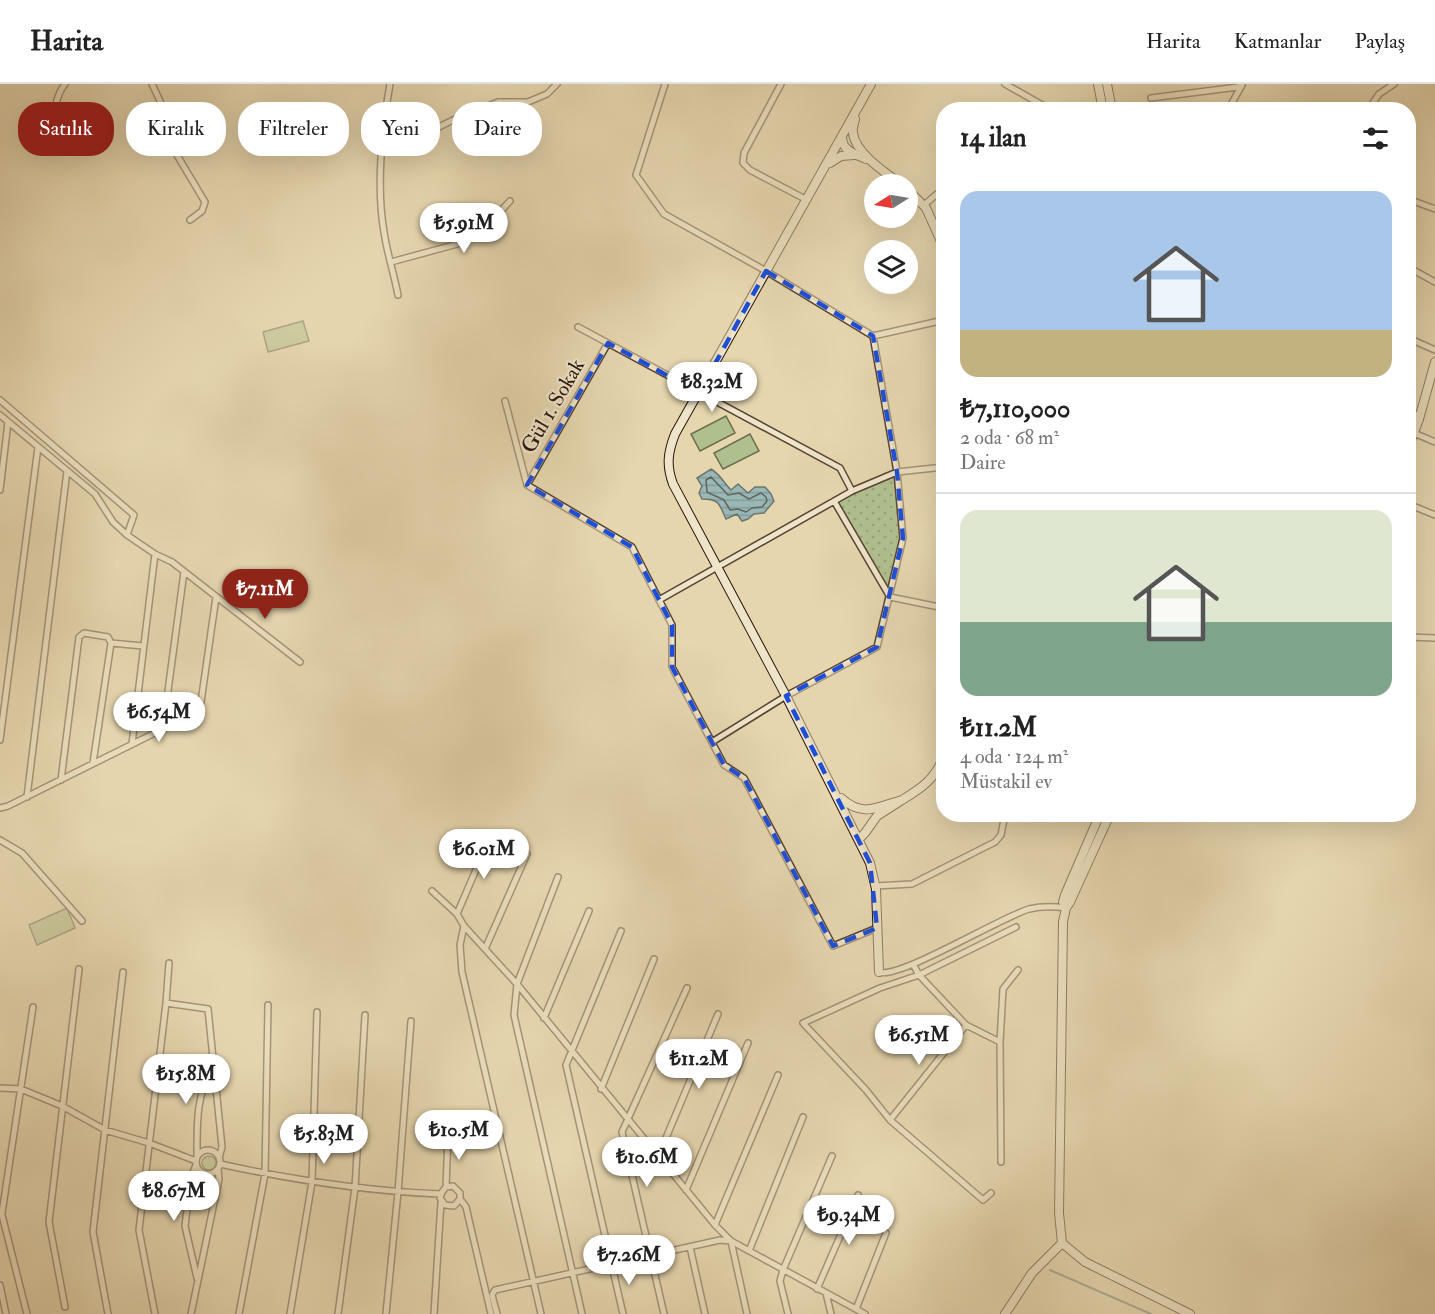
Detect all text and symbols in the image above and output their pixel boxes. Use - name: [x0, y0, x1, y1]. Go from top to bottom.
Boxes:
- text: Harita: [30, 24, 103, 59]
- text: Harita: [1146, 28, 1201, 55]
- text: Katmanlar: [1234, 28, 1321, 55]
- text: Paylaş: [1354, 28, 1405, 55]
- chip: Satılık: [18, 102, 114, 156]
- chip: Kiralık: [126, 102, 226, 156]
- chip: Filtreler: [238, 102, 349, 156]
- chip: Yeni: [361, 102, 440, 156]
- chip: Daire: [452, 102, 542, 156]
- text: 14 ilan: [960, 122, 1026, 154]
- icon: filters: [1359, 122, 1392, 155]
- north arrow: [864, 174, 918, 228]
- map controls: [864, 174, 918, 294]
- pin: ₺5.91M: [415, 203, 513, 254]
- text: ₺5.91M: [434, 210, 494, 235]
- icon: home: [1122, 230, 1230, 338]
- button: layers: [864, 240, 918, 294]
- street label: Gül 1. Sokak: [515, 354, 591, 458]
- pin: ₺8.32M: [663, 362, 761, 413]
- text: ₺8.32M: [681, 369, 743, 394]
- text: ₺7,110,000: [960, 393, 1070, 425]
- text: 2 oda · 68 m²: [960, 425, 1059, 450]
- text: Daire: [960, 450, 1006, 475]
- icon: home: [1122, 549, 1230, 657]
- pin: ₺7.11M: [216, 569, 314, 620]
- text: ₺7.11M: [236, 576, 294, 601]
- pin: ₺6.54M: [110, 692, 208, 743]
- text: ₺6.54M: [127, 699, 191, 724]
- text: ₺11.2M: [960, 712, 1037, 744]
- text: 4 oda · 124 m²: [960, 744, 1068, 769]
- text: Müstakil ev: [960, 769, 1052, 794]
- pin: ₺6.01M: [435, 829, 533, 880]
- text: ₺6.01M: [453, 836, 515, 861]
- pin: ₺6.51M: [870, 1015, 968, 1066]
- text: ₺6.51M: [889, 1022, 949, 1047]
- pin: ₺11.2M: [650, 1039, 748, 1090]
- text: ₺11.2M: [669, 1046, 729, 1071]
- pin: ₺15.8M: [137, 1054, 235, 1105]
- text: ₺15.8M: [156, 1061, 216, 1086]
- pin: ₺10.5M: [410, 1110, 508, 1161]
- pin: ₺5.83M: [275, 1114, 373, 1165]
- text: ₺10.5M: [429, 1117, 489, 1142]
- text: ₺5.83M: [294, 1121, 354, 1146]
- pin: ₺10.6M: [598, 1137, 696, 1188]
- text: ₺10.6M: [616, 1144, 678, 1169]
- pin: ₺8.67M: [125, 1171, 223, 1222]
- text: ₺8.67M: [142, 1178, 206, 1203]
- pin: ₺9.34M: [800, 1195, 898, 1246]
- text: ₺9.34M: [817, 1202, 881, 1227]
- pin: ₺7.26M: [580, 1235, 678, 1286]
- text: ₺7.26M: [597, 1242, 661, 1267]

